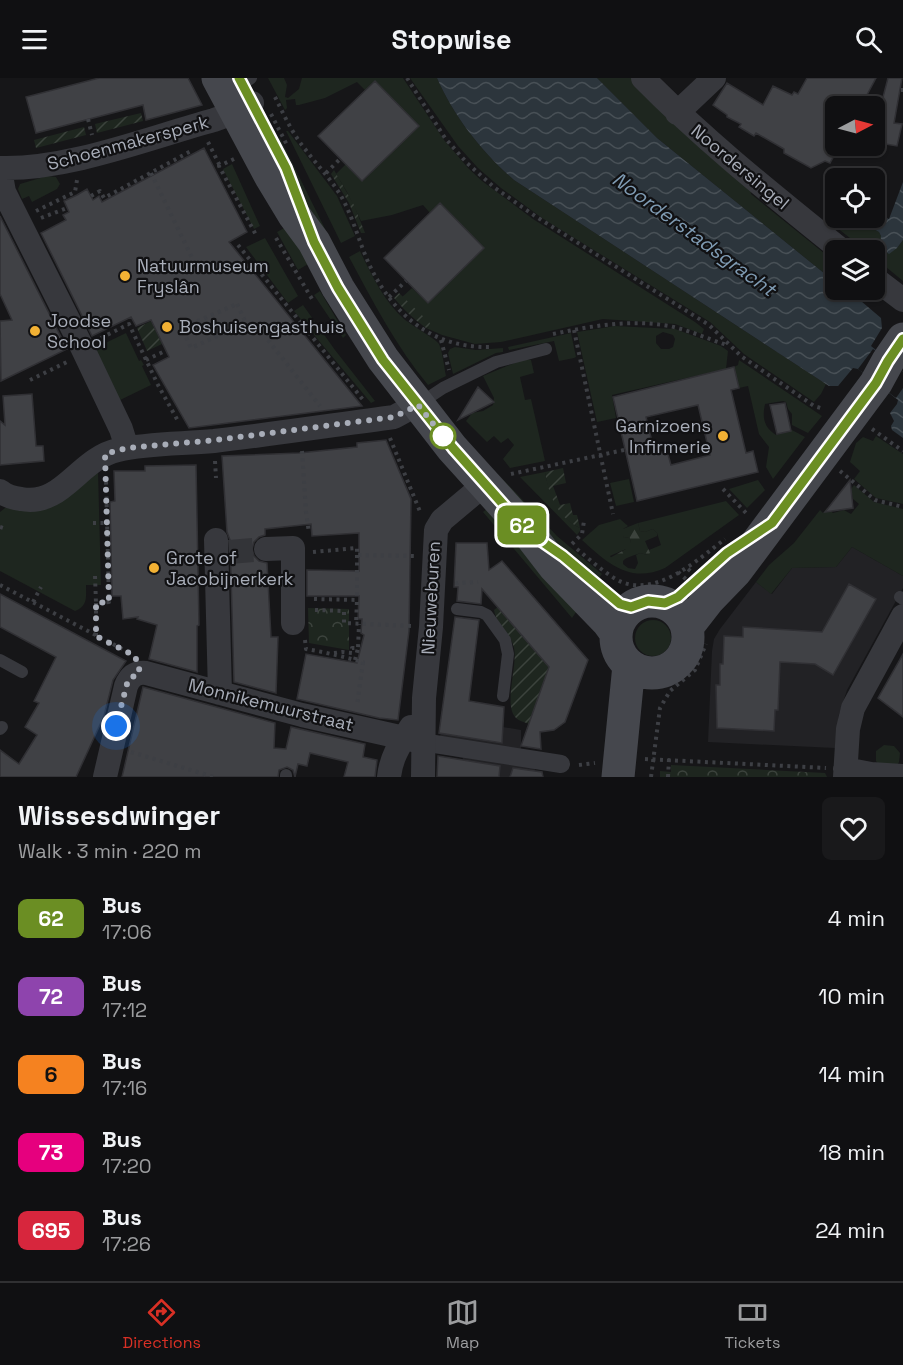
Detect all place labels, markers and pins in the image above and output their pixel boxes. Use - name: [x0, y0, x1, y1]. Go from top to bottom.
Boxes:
- place label: Natuurmuseum Fryslân: [137, 254, 269, 298]
- marker: Natuurmuseum Fryslân: [118, 269, 132, 283]
- place label: Joodse School: [47, 309, 111, 353]
- place label: Boshuisengasthuis: [179, 315, 344, 338]
- marker: Boshuisengasthuis: [160, 320, 174, 334]
- marker: Joodse School: [28, 324, 42, 338]
- place label: Garnizoens Infirmerie: [615, 414, 711, 458]
- unlabelled marker: [430, 423, 456, 449]
- marker: Garnizoens Infirmerie: [716, 429, 730, 443]
- place label: Grote of Jacobijnerkerk: [166, 546, 294, 590]
- marker: Grote of Jacobijnerkerk: [147, 561, 161, 575]

